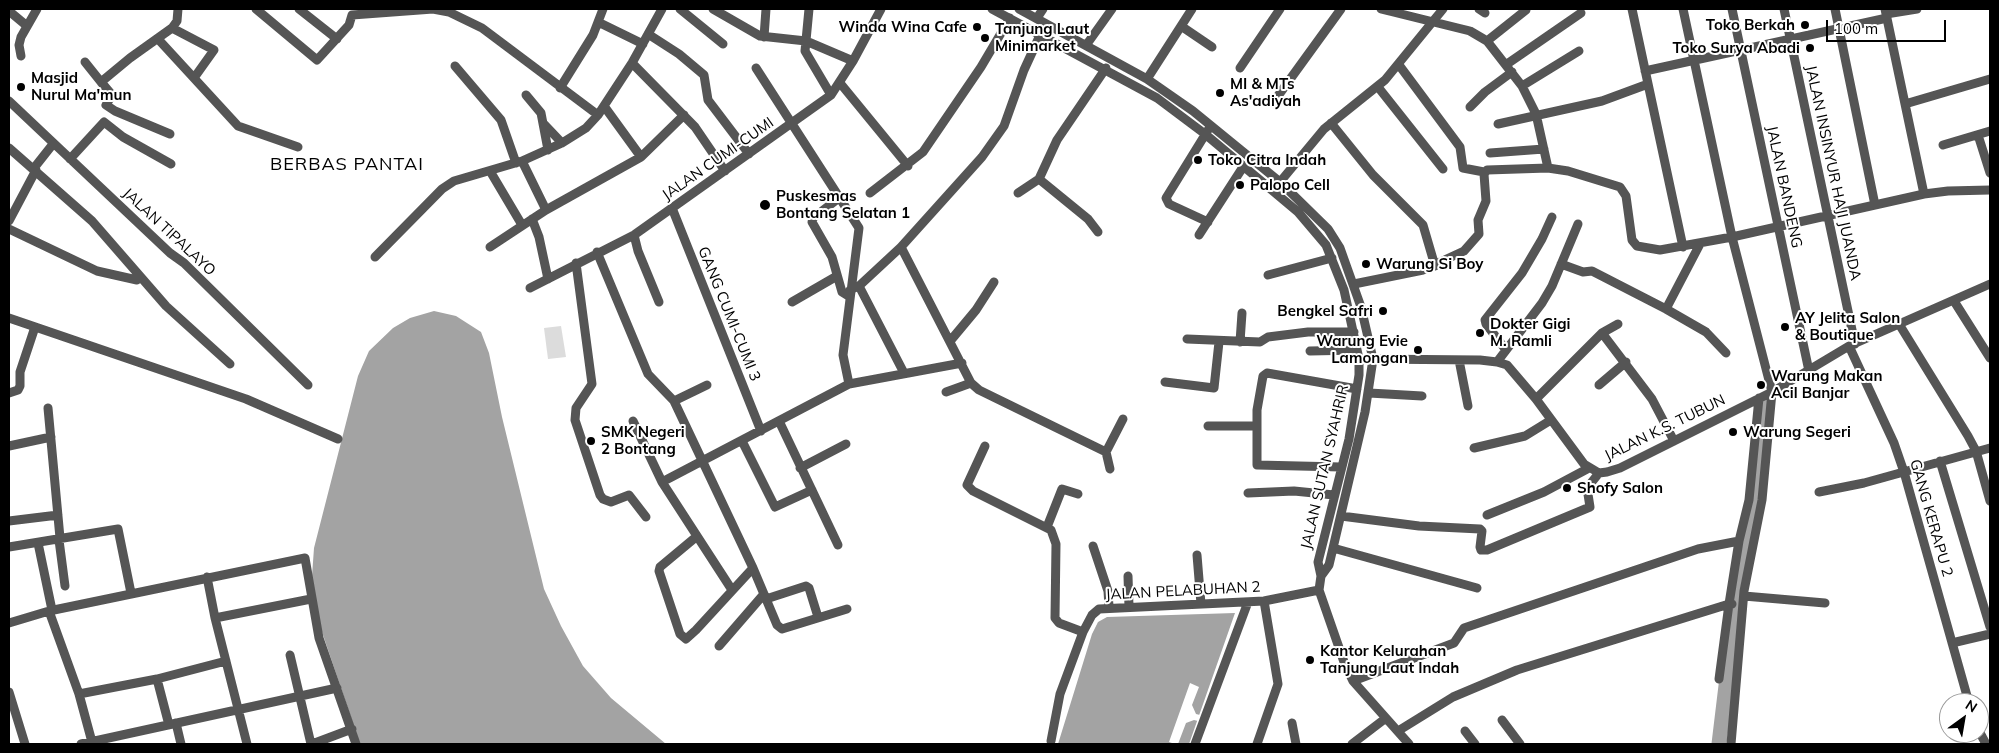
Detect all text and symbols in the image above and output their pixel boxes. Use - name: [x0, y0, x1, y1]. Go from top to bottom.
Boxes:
- scale bar: [1829, 10, 1949, 42]
- place label: Toko Berkah: [1706, 16, 1795, 34]
- place label: Winda Wina Cafe: [838, 18, 967, 36]
- marker: Toko Berkah: [1799, 19, 1811, 31]
- text: 100 m: [1834, 19, 1878, 38]
- place label: Tanjung Laut Minimarket: [995, 20, 1089, 55]
- marker: Winda Wina Cafe: [971, 21, 983, 33]
- marker: Tanjung Laut Minimarket: [979, 32, 991, 44]
- place label: Toko Surya Abadi: [1672, 39, 1800, 57]
- marker: Toko Surya Abadi: [1804, 42, 1816, 54]
- street label: JALAN INSINYUR HAJI JUANDA: [1801, 64, 1865, 282]
- place label: Masjid Nurul Ma'mun: [31, 69, 132, 104]
- place label: MI & MTs As'adiyah: [1230, 75, 1301, 110]
- marker: Masjid Nurul Ma'mun: [15, 81, 27, 93]
- marker: MI & MTs As'adiyah: [1214, 87, 1226, 99]
- street label: JALAN CUMI-CUMI: [659, 114, 777, 204]
- street label: JALAN BANDENG: [1762, 124, 1806, 250]
- place label: Toko Citra Indah: [1208, 151, 1326, 169]
- district label: BERBAS PANTAI: [268, 154, 426, 176]
- marker: Toko Citra Indah: [1192, 154, 1204, 166]
- place label: Palopo Cell: [1250, 176, 1330, 194]
- marker: Palopo Cell: [1234, 179, 1246, 191]
- street label: JALAN TIPALAYO: [119, 184, 219, 280]
- place label: Puskesmas Bontang Selatan 1: [776, 187, 910, 222]
- marker: Puskesmas Bontang Selatan 1: [758, 198, 772, 212]
- street label: GANG CUMI-CUMI 3: [694, 244, 764, 384]
- place label: Warung Si Boy: [1376, 255, 1483, 273]
- marker: Warung Si Boy: [1360, 258, 1372, 270]
- place label: Bengkel Safri: [1277, 302, 1373, 320]
- marker: Bengkel Safri: [1377, 305, 1389, 317]
- place label: AY Jelita Salon & Boutique: [1795, 309, 1900, 344]
- place label: Dokter Gigi M. Ramli: [1490, 315, 1570, 350]
- marker: AY Jelita Salon & Boutique: [1779, 321, 1791, 333]
- marker: Dokter Gigi M. Ramli: [1474, 327, 1486, 339]
- place label: Warung Evie Lamongan: [1316, 332, 1408, 367]
- marker: Warung Evie Lamongan: [1412, 344, 1424, 356]
- place label: Warung Makan Acil Banjar: [1771, 367, 1882, 402]
- marker: Warung Makan Acil Banjar: [1755, 379, 1767, 391]
- street label: JALAN SUTAN SYAHRIR: [1297, 383, 1353, 551]
- street label: JALAN K.S. TUBUN: [1602, 391, 1728, 465]
- place label: SMK Negeri 2 Bontang: [601, 423, 685, 458]
- place label: Warung Segeri: [1743, 423, 1851, 441]
- marker: Warung Segeri: [1727, 426, 1739, 438]
- marker: SMK Negeri 2 Bontang: [585, 435, 597, 447]
- street label: GANG KERAPU 2: [1906, 457, 1956, 579]
- place label: Shofy Salon: [1577, 479, 1663, 497]
- marker: Shofy Salon: [1561, 482, 1573, 494]
- street label: JALAN PELABUHAN 2: [1105, 578, 1261, 604]
- place label: Kantor Kelurahan Tanjung Laut Indah: [1320, 642, 1459, 677]
- marker: Kantor Kelurahan Tanjung Laut Indah: [1304, 654, 1316, 666]
- north arrow: [1939, 693, 1989, 743]
- text: N: [1962, 696, 1981, 717]

